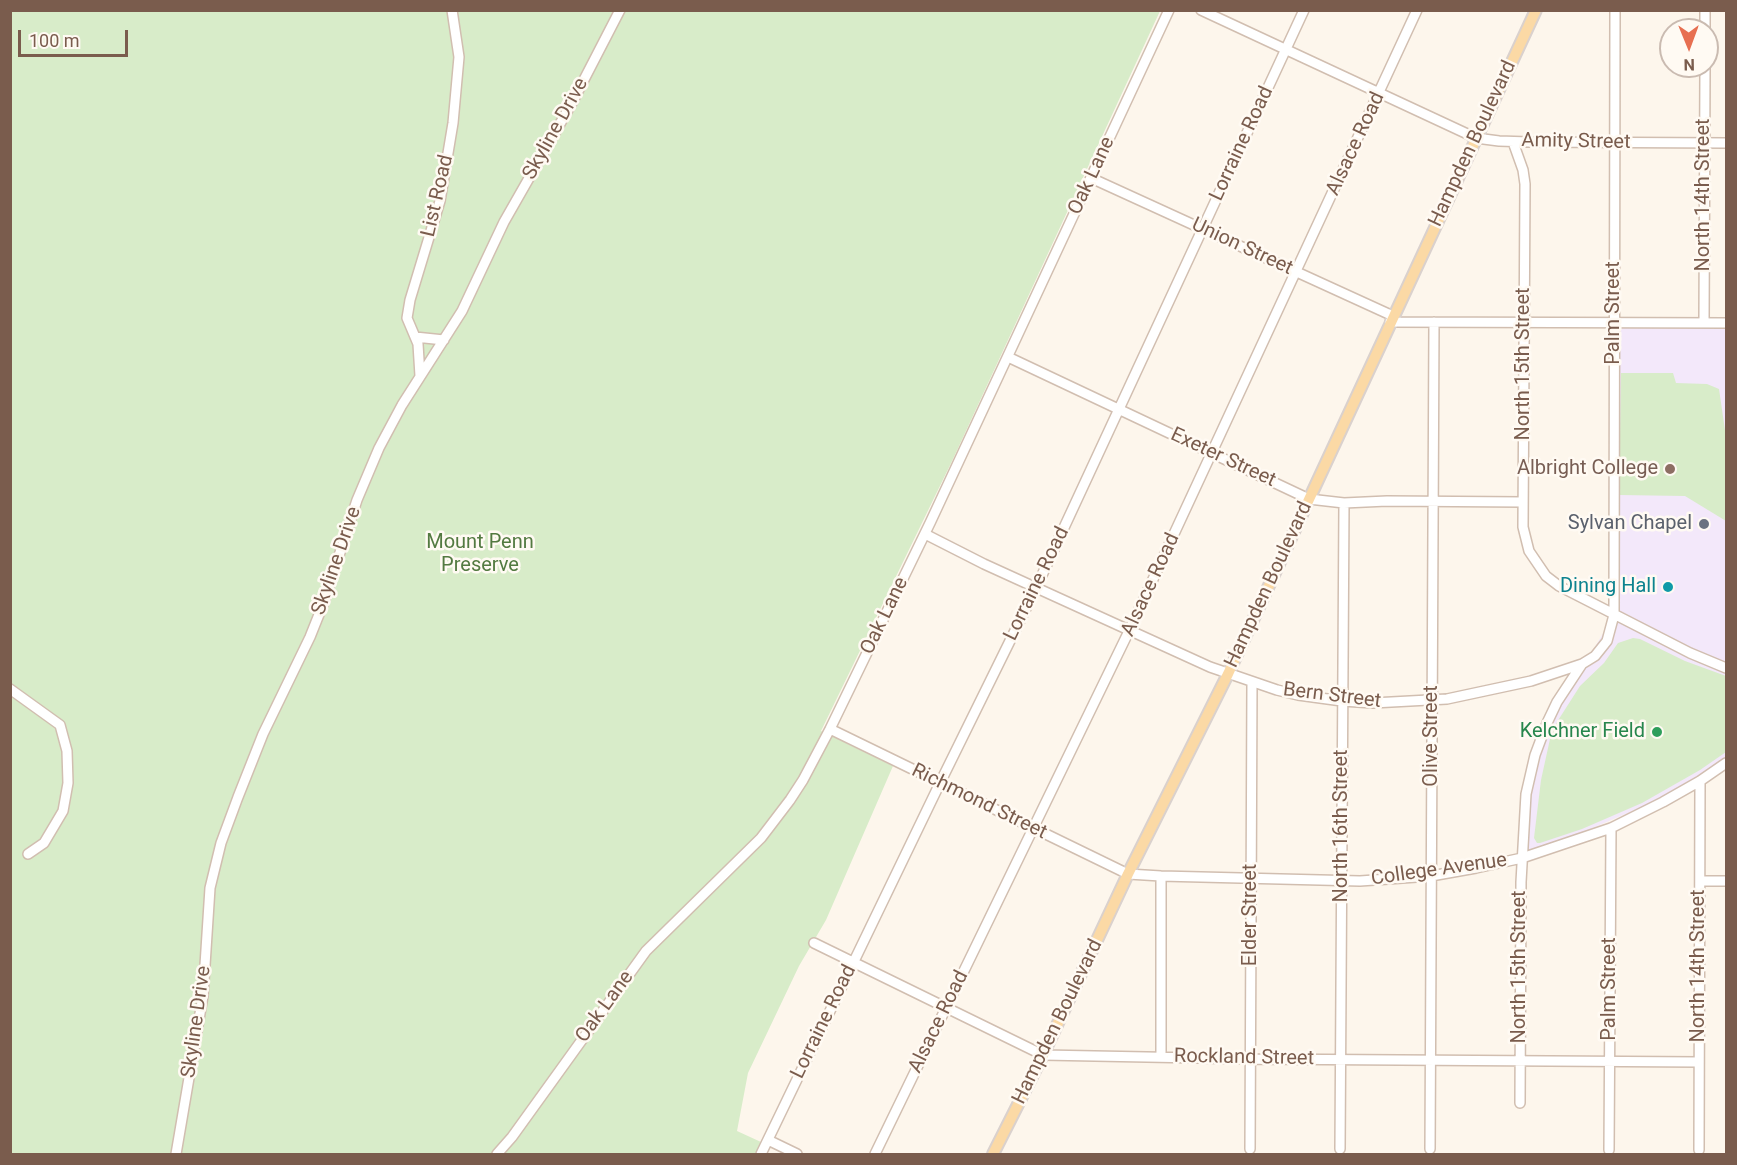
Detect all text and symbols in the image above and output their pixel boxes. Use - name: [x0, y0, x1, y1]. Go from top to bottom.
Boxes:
- scale bar: [21, 18, 130, 56]
- north arrow: [1659, 18, 1719, 78]
- text: 100 m: [29, 30, 80, 51]
- text: N: [1683, 55, 1695, 74]
- street label: Hampden Boulevard: [1424, 57, 1522, 231]
- street label: Skyline Drive: [518, 74, 594, 184]
- street label: Lorraine Road: [1205, 83, 1279, 205]
- street label: Alsace Road: [1322, 89, 1390, 199]
- street label: North 14th Street: [1692, 118, 1716, 272]
- street label: Amity Street: [1521, 129, 1631, 155]
- street label: Oak Lane: [1064, 133, 1120, 219]
- street label: List Road: [417, 153, 459, 239]
- street label: Union Street: [1188, 213, 1296, 281]
- street label: Palm Street: [1602, 261, 1626, 365]
- street label: North 15th Street: [1512, 287, 1536, 441]
- street label: Exeter Street: [1167, 423, 1279, 493]
- place label: Albright College: [1517, 457, 1658, 481]
- marker: Albright College: [1663, 462, 1677, 476]
- street label: Hampden Boulevard: [1220, 498, 1318, 672]
- street label: Skyline Drive: [307, 504, 367, 618]
- place label: Sylvan Chapel: [1568, 512, 1692, 536]
- marker: Sylvan Chapel: [1697, 517, 1711, 531]
- street label: Lorraine Road: [999, 523, 1075, 645]
- street label: Alsace Road: [1117, 530, 1185, 640]
- park label: Mount Penn Preserve: [426, 531, 534, 578]
- street label: Oak Lane: [856, 573, 914, 659]
- place label: Dining Hall: [1560, 575, 1656, 599]
- marker: Dining Hall: [1661, 580, 1675, 594]
- street label: Bern Street: [1282, 678, 1382, 714]
- street label: Olive Street: [1420, 685, 1444, 787]
- place label: Kelchner Field: [1520, 720, 1645, 744]
- marker: Kelchner Field: [1650, 725, 1664, 739]
- street label: North 16th Street: [1330, 749, 1354, 903]
- street label: Richmond Street: [907, 759, 1051, 845]
- street label: College Avenue: [1370, 849, 1508, 891]
- street label: Elder Street: [1239, 864, 1263, 966]
- street label: North 14th Street: [1687, 889, 1711, 1043]
- street label: North 15th Street: [1508, 890, 1532, 1044]
- street label: Hampden Boulevard: [1008, 936, 1108, 1108]
- street label: Palm Street: [1598, 937, 1622, 1041]
- street label: Lorraine Road: [786, 961, 862, 1083]
- street label: Skyline Drive: [177, 965, 217, 1079]
- street label: Oak Lane: [571, 966, 639, 1048]
- street label: Alsace Road: [904, 967, 974, 1077]
- street label: Rockland Street: [1174, 1045, 1314, 1071]

